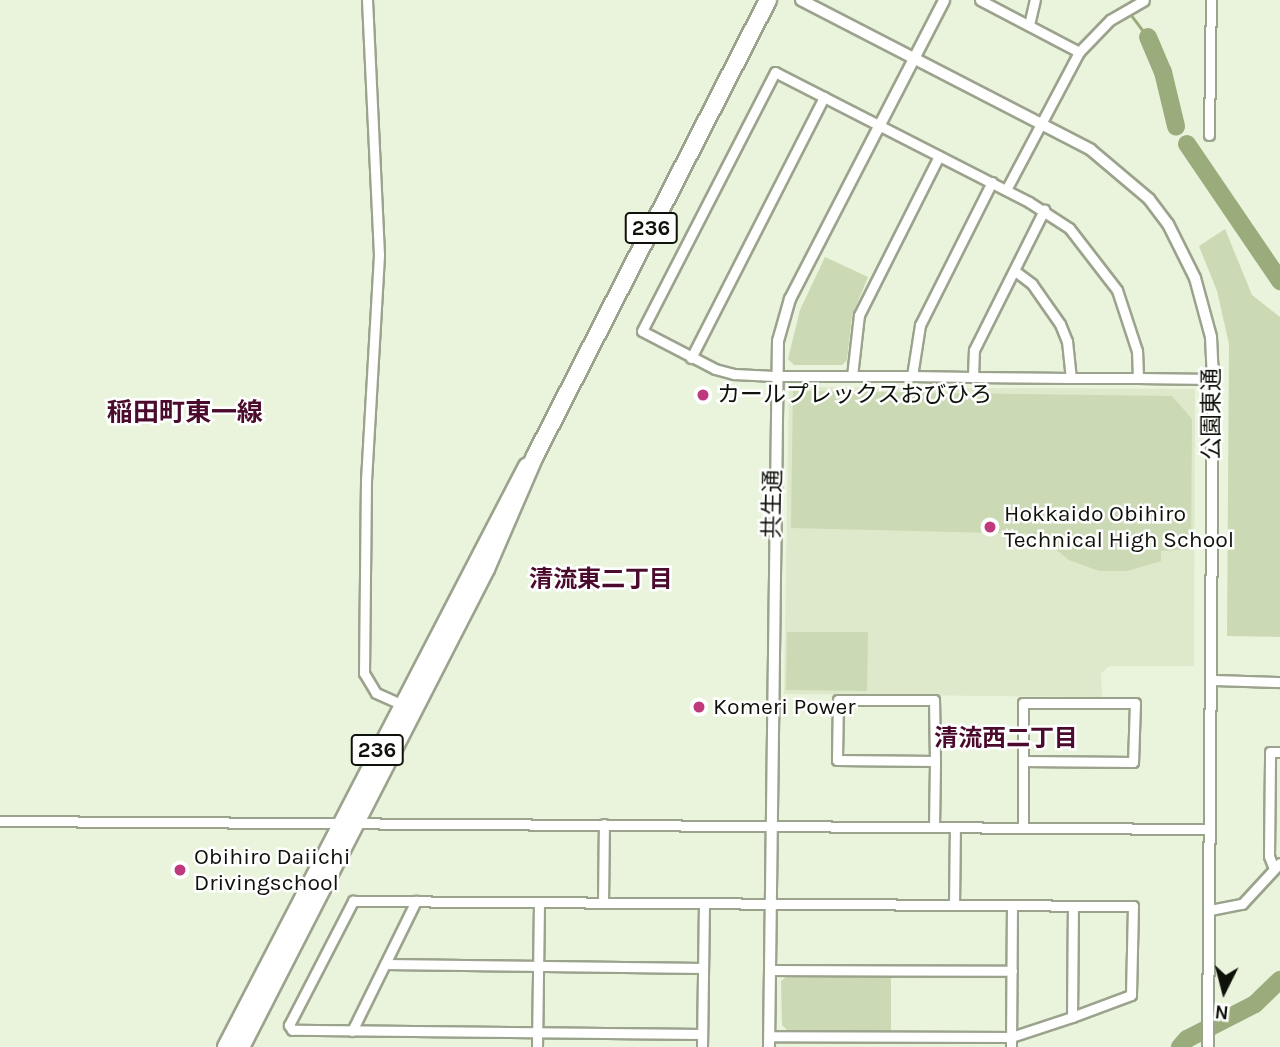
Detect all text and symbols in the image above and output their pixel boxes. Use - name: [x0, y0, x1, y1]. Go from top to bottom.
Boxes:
- road number: 236: [623, 210, 679, 246]
- street label: 公園東通: [1198, 368, 1226, 460]
- place label: カールプレックスおびひろ: [717, 381, 993, 409]
- marker: カールプレックスおびひろ: [695, 387, 711, 403]
- district label: 稲田町東一線: [107, 397, 263, 429]
- street label: 共生通: [759, 469, 787, 539]
- place label: Hokkaido Obihiro Technical High School: [1004, 500, 1234, 554]
- marker: Hokkaido Obihiro Technical High School: [982, 519, 998, 535]
- district label: 清流東二丁目: [529, 566, 673, 594]
- place label: Komeri Power: [713, 693, 856, 721]
- marker: Komeri Power: [691, 699, 707, 715]
- district label: 清流西二丁目: [934, 725, 1078, 753]
- road number: 236: [349, 732, 405, 768]
- place label: Obihiro Daiichi Drivingschool: [194, 843, 351, 897]
- marker: Obihiro Daiichi Drivingschool: [172, 862, 188, 878]
- north arrow: [1189, 956, 1259, 1026]
- text: N: [1214, 1000, 1230, 1024]

